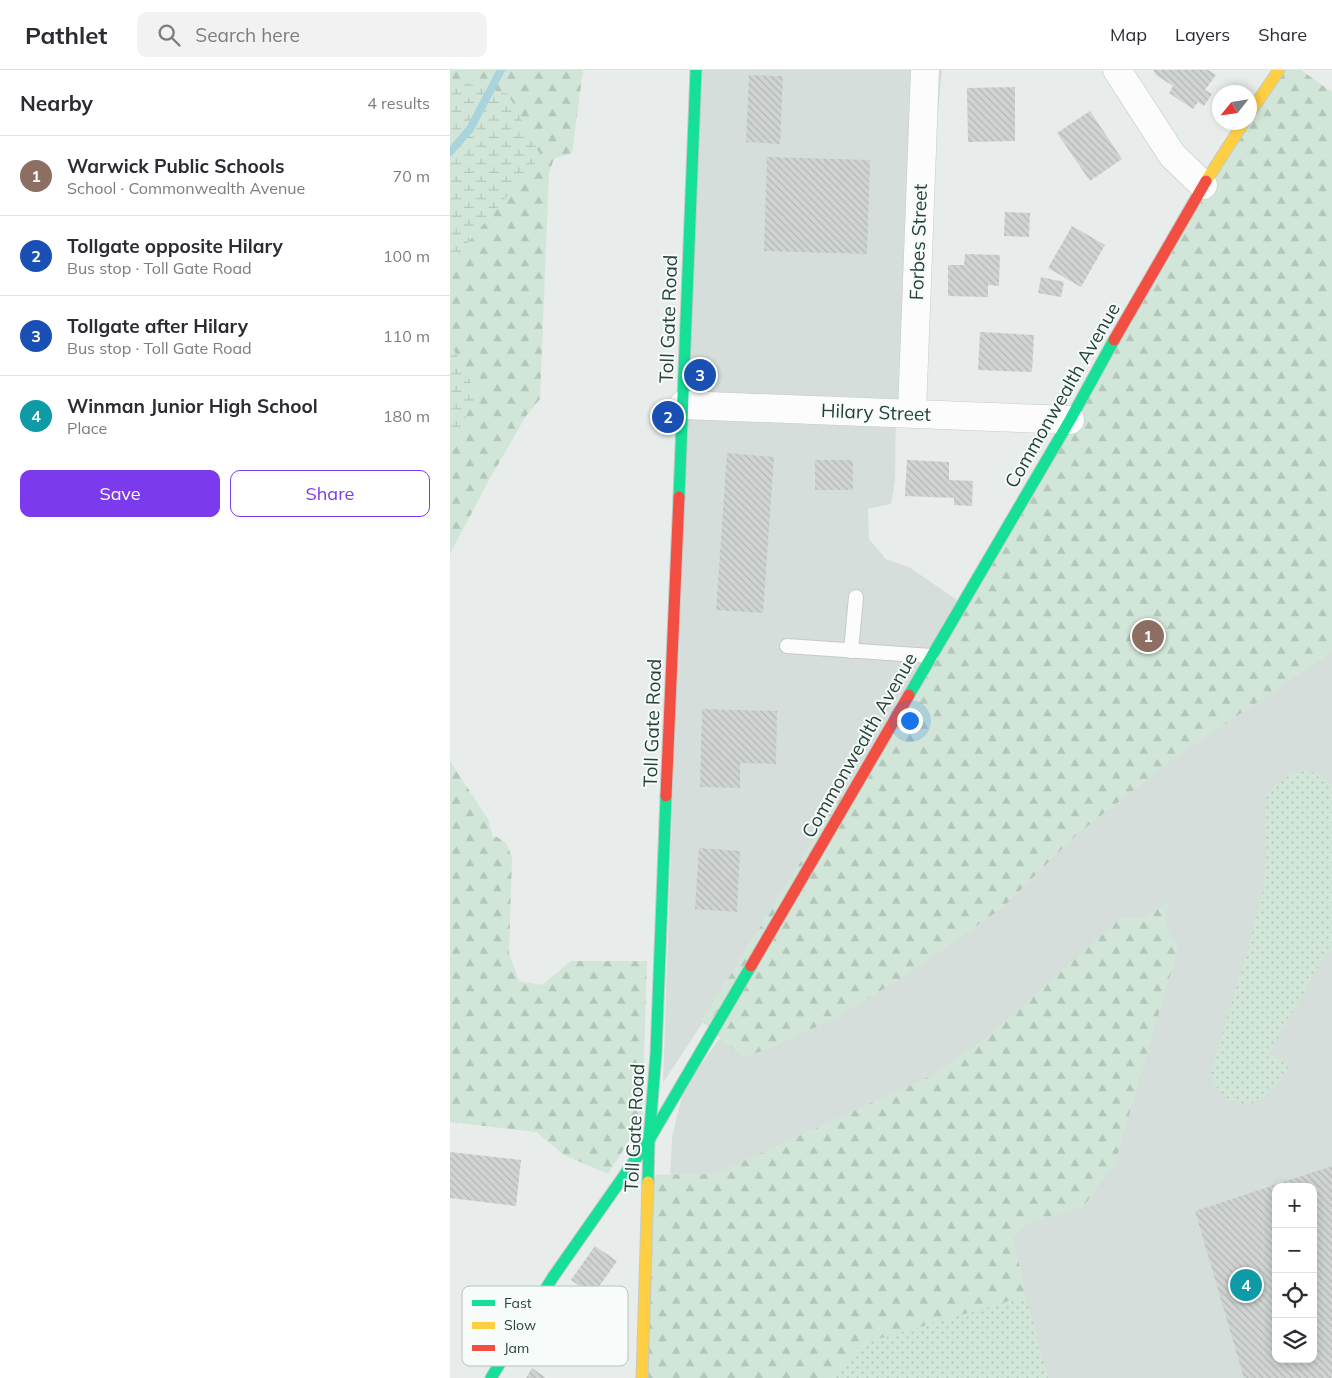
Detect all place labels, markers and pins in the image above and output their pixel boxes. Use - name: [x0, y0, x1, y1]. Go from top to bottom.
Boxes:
- pin: 3: [684, 356, 716, 394]
- pin: 2: [652, 398, 684, 436]
- pin: 1: [1132, 617, 1164, 655]
- pin: 4: [1230, 1266, 1262, 1304]

